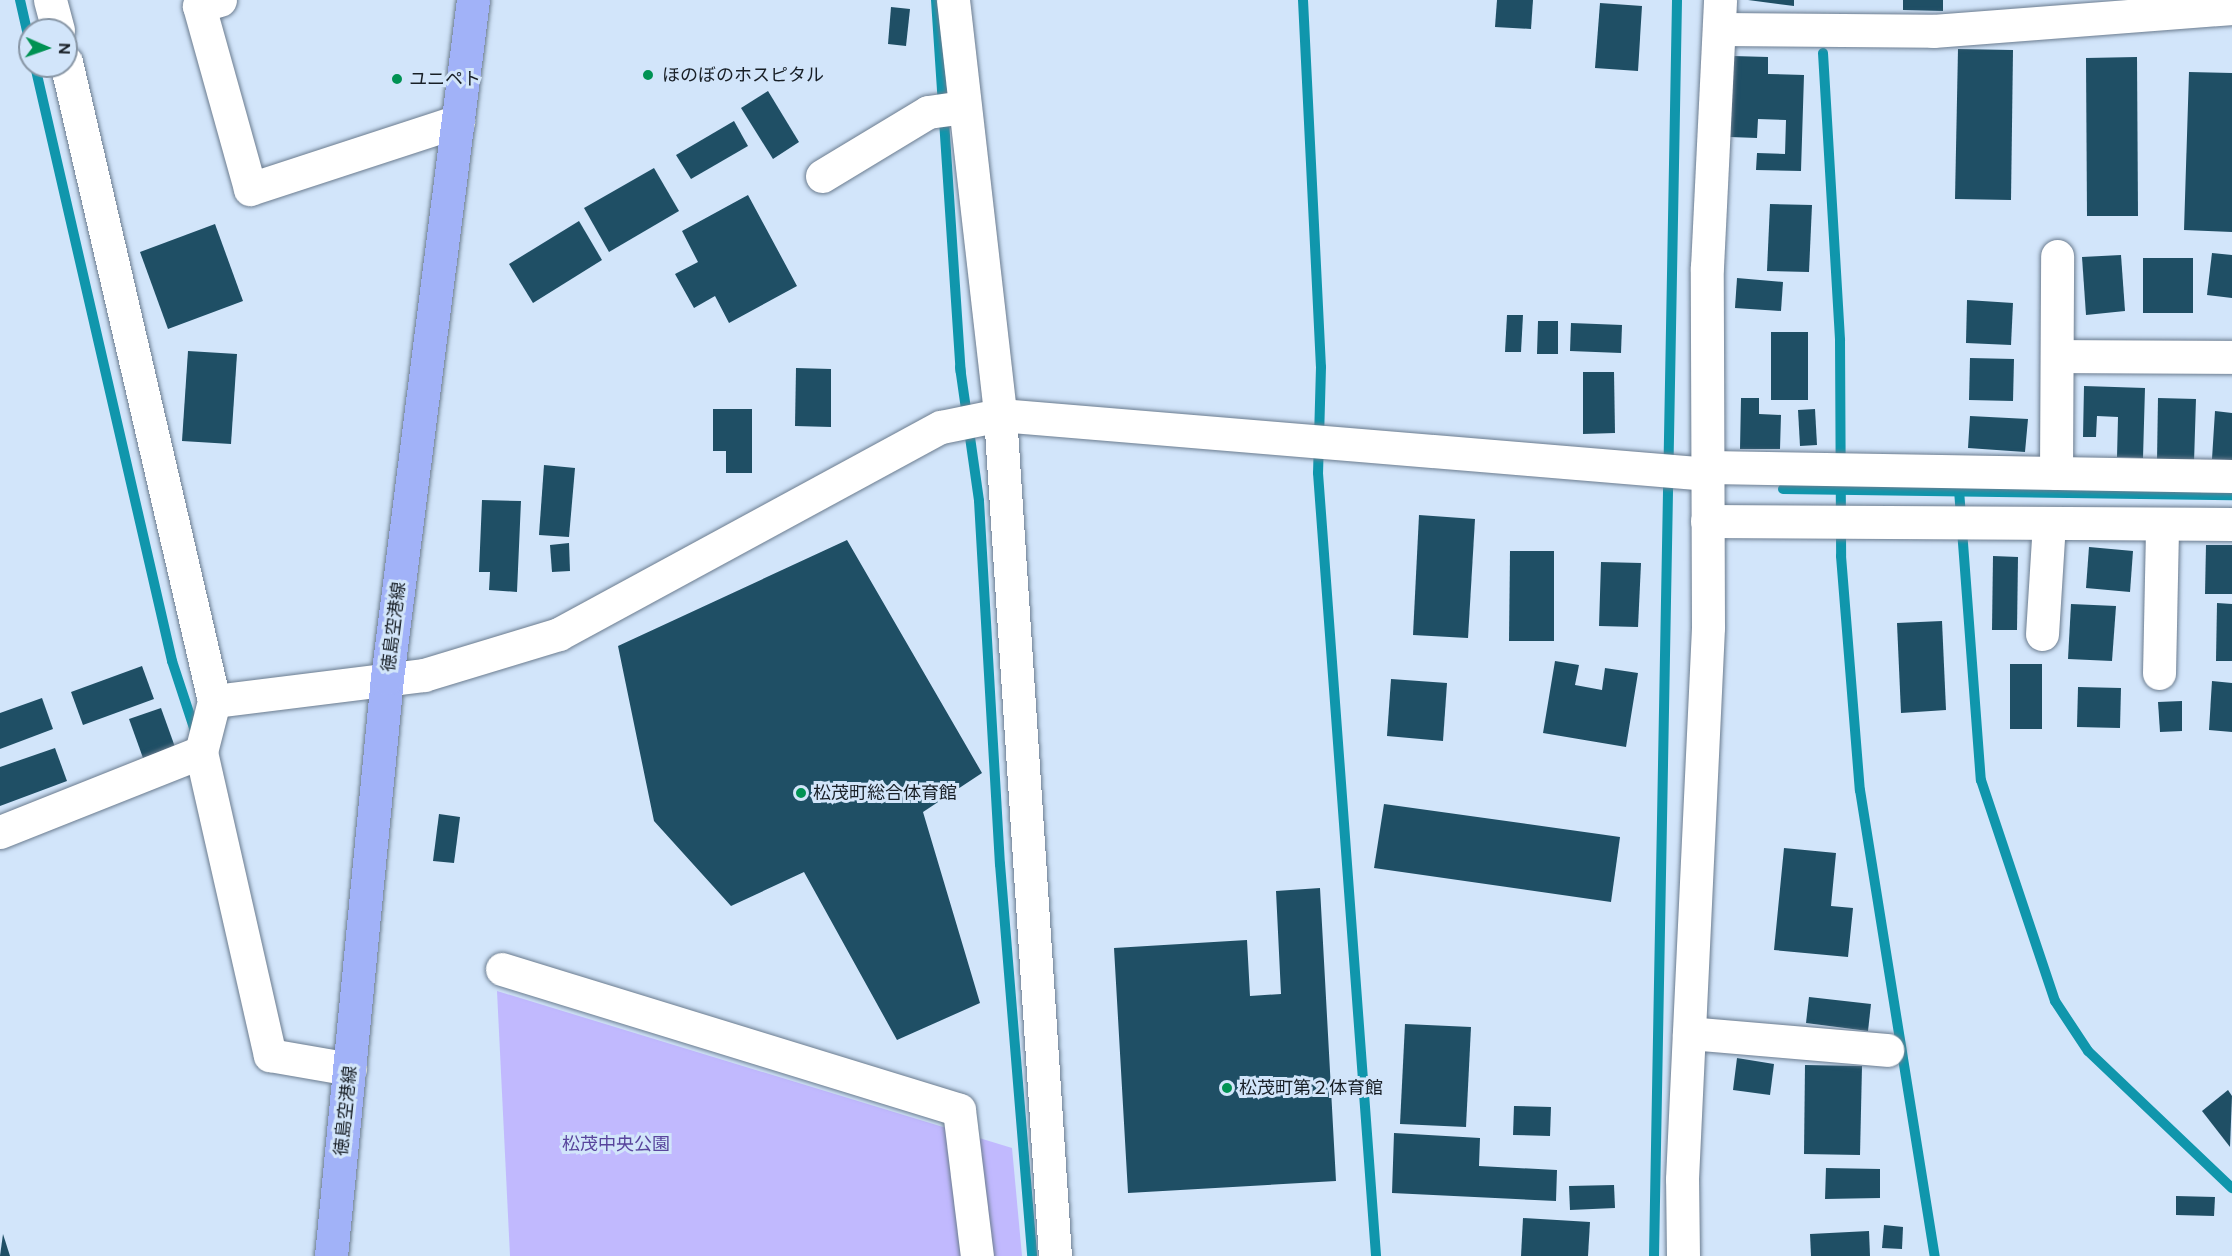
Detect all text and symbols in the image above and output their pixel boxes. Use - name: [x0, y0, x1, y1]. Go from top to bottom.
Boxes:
- north arrow: [18, 18, 78, 78]
- text: N: [54, 42, 75, 55]
- place label: ほのぼのホスピタル: [662, 64, 824, 86]
- marker: ほのぼのホスピタル: [639, 66, 657, 84]
- place label: ユニペト: [409, 68, 481, 90]
- marker: ユニペト: [390, 72, 404, 86]
- street label: 徳島空港線: [378, 581, 410, 673]
- place label: 松茂町総合体育館: [813, 782, 957, 804]
- marker: 松茂町総合体育館: [794, 786, 808, 800]
- street label: 徳島空港線: [331, 1065, 361, 1157]
- place label: 松茂町第２体育館: [1239, 1077, 1383, 1099]
- marker: 松茂町第２体育館: [1220, 1081, 1234, 1095]
- park label: 松茂中央公園: [562, 1133, 670, 1155]

